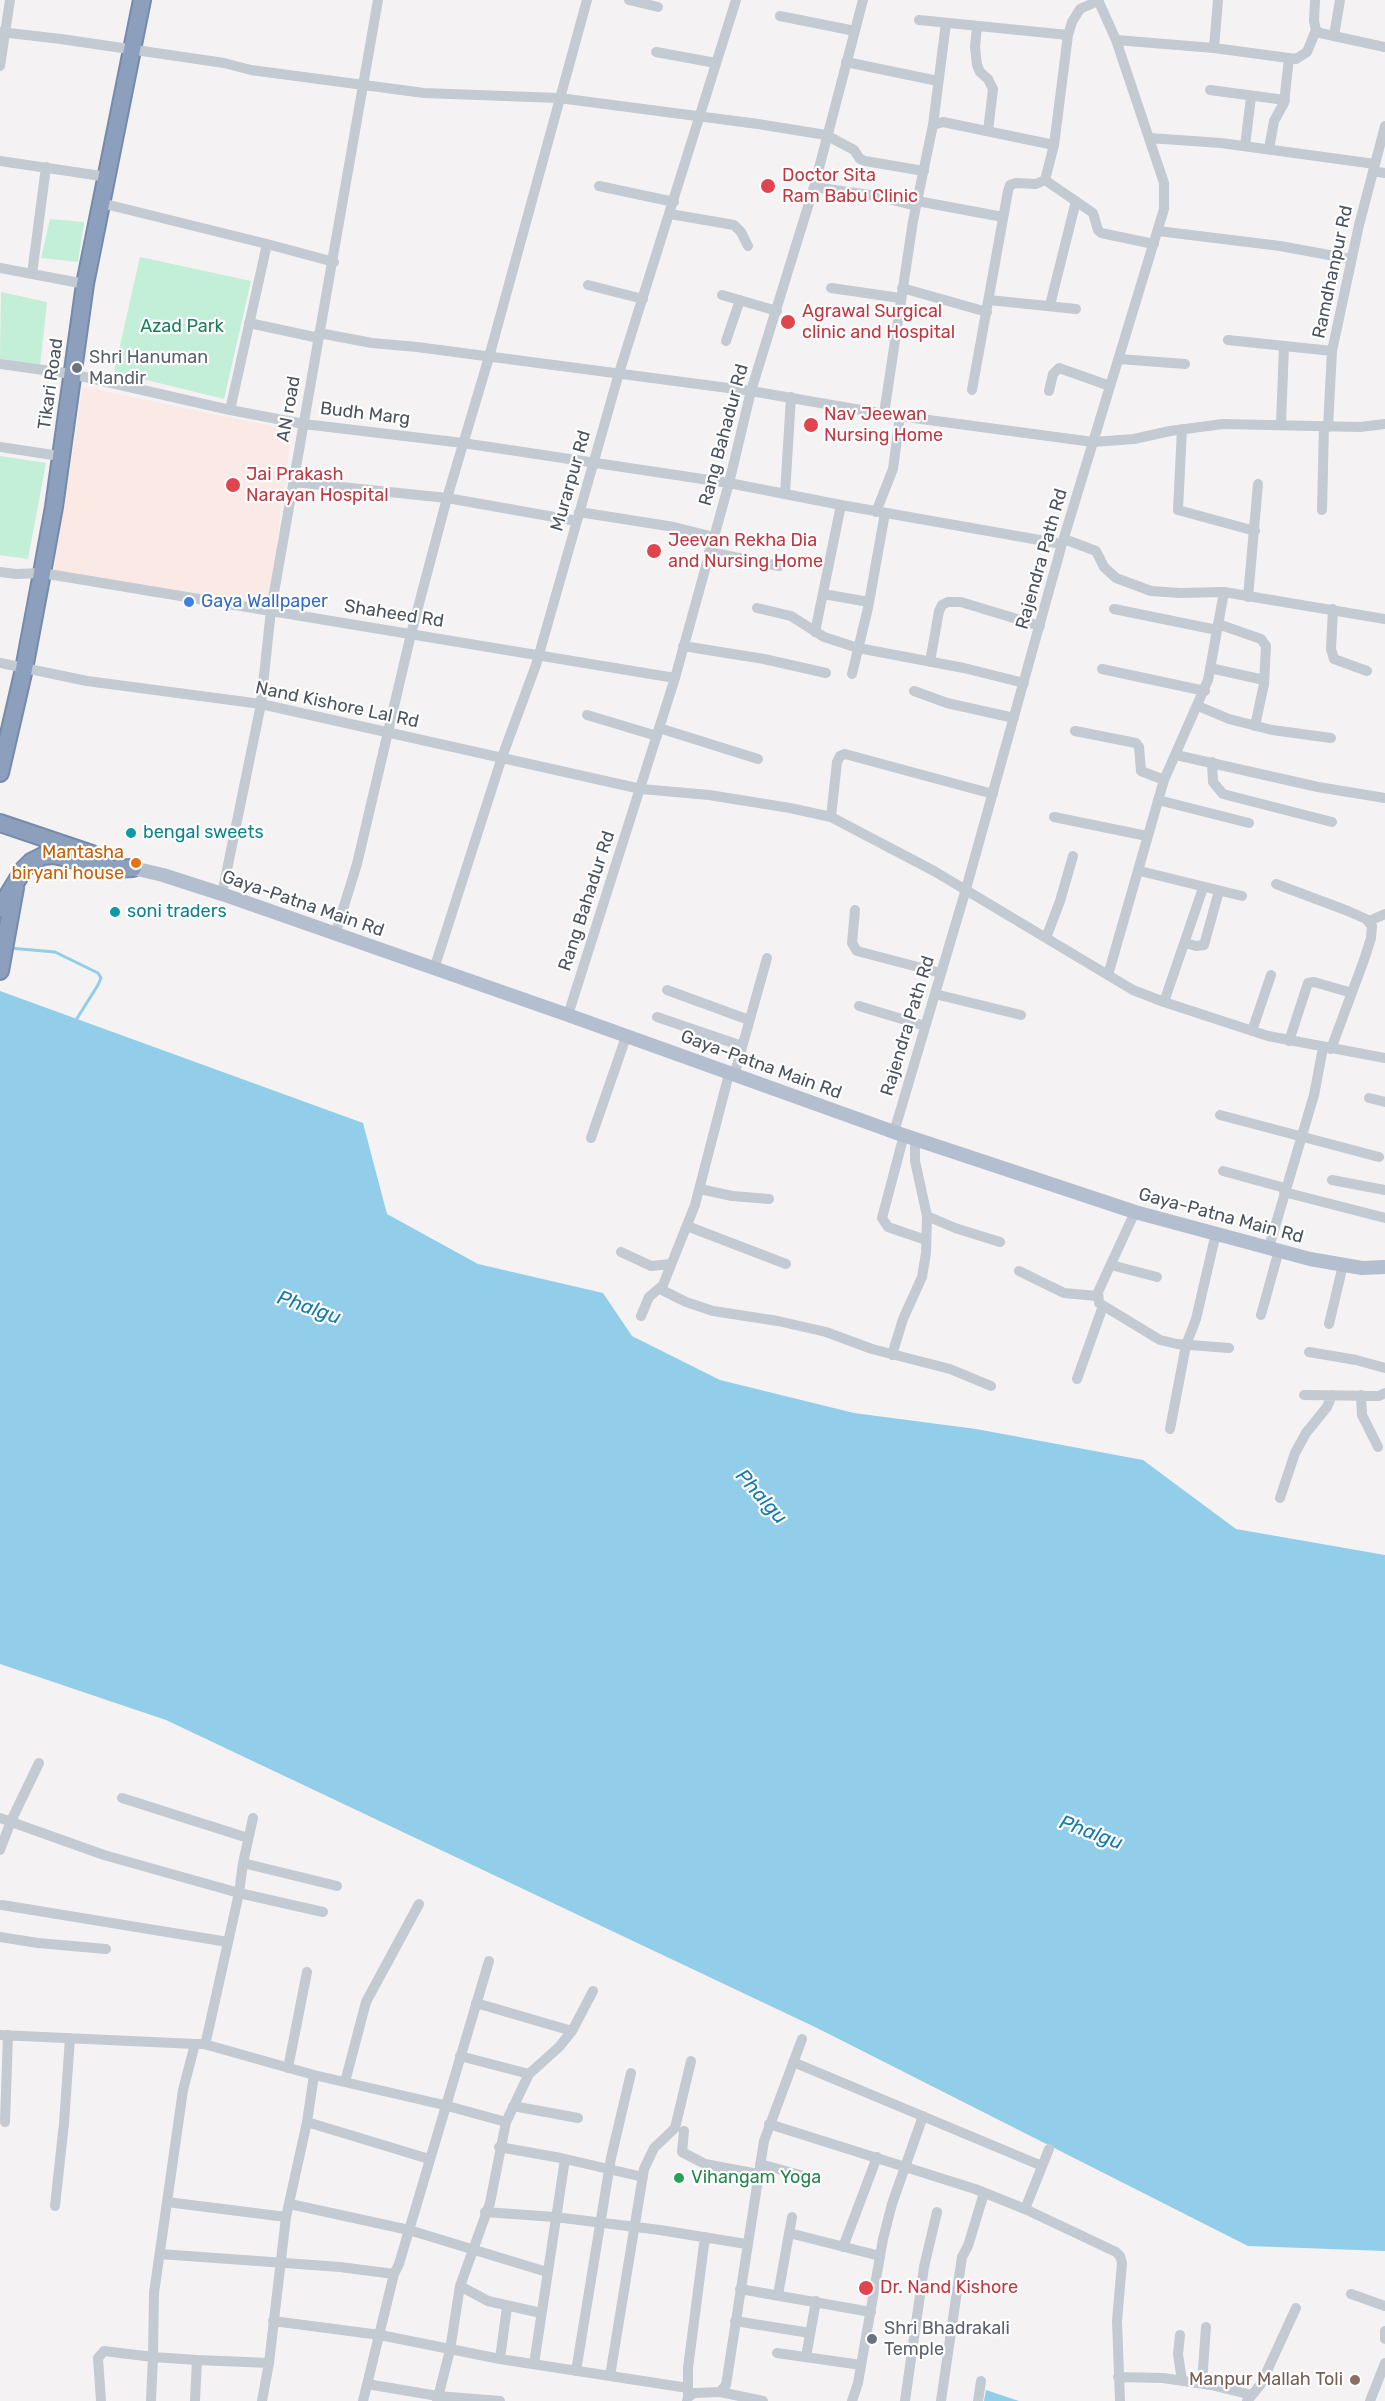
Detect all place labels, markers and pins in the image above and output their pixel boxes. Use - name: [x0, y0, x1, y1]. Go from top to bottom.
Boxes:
- place label: Doctor Sita Ram Babu Clinic: [782, 165, 918, 207]
- marker: Doctor Sita Ram Babu Clinic: [759, 177, 777, 195]
- place label: Agrawal Surgical clinic and Hospital: [802, 301, 955, 344]
- marker: Agrawal Surgical clinic and Hospital: [779, 313, 797, 331]
- place label: Shri Hanuman Mandir: [89, 347, 208, 389]
- marker: Shri Hanuman Mandir: [70, 361, 84, 375]
- place label: Nav Jeewan Nursing Home: [824, 404, 943, 446]
- marker: Nav Jeewan Nursing Home: [802, 416, 820, 434]
- place label: Jai Prakash Narayan Hospital: [246, 464, 389, 506]
- marker: Jai Prakash Narayan Hospital: [224, 476, 242, 494]
- place label: Jeevan Rekha Dia and Nursing Home: [668, 530, 823, 572]
- marker: Jeevan Rekha Dia and Nursing Home: [645, 542, 663, 560]
- place label: Gaya Wallpaper: [201, 591, 328, 613]
- marker: Gaya Wallpaper: [182, 595, 196, 609]
- place label: bengal sweets: [143, 822, 264, 844]
- marker: bengal sweets: [124, 826, 138, 840]
- place label: Mantasha biryani house: [12, 842, 124, 884]
- marker: Mantasha biryani house: [129, 856, 143, 870]
- place label: soni traders: [127, 901, 227, 923]
- marker: soni traders: [108, 905, 122, 919]
- place label: Vihangam Yoga: [691, 2167, 821, 2189]
- marker: Vihangam Yoga: [672, 2171, 686, 2185]
- place label: Dr. Nand Kishore: [880, 2277, 1018, 2299]
- marker: Dr. Nand Kishore: [857, 2279, 875, 2297]
- place label: Shri Bhadrakali Temple: [884, 2318, 1010, 2360]
- marker: Shri Bhadrakali Temple: [865, 2332, 879, 2346]
- place label: Manpur Mallah Toli: [1189, 2369, 1343, 2391]
- marker: Manpur Mallah Toli: [1348, 2373, 1362, 2387]

